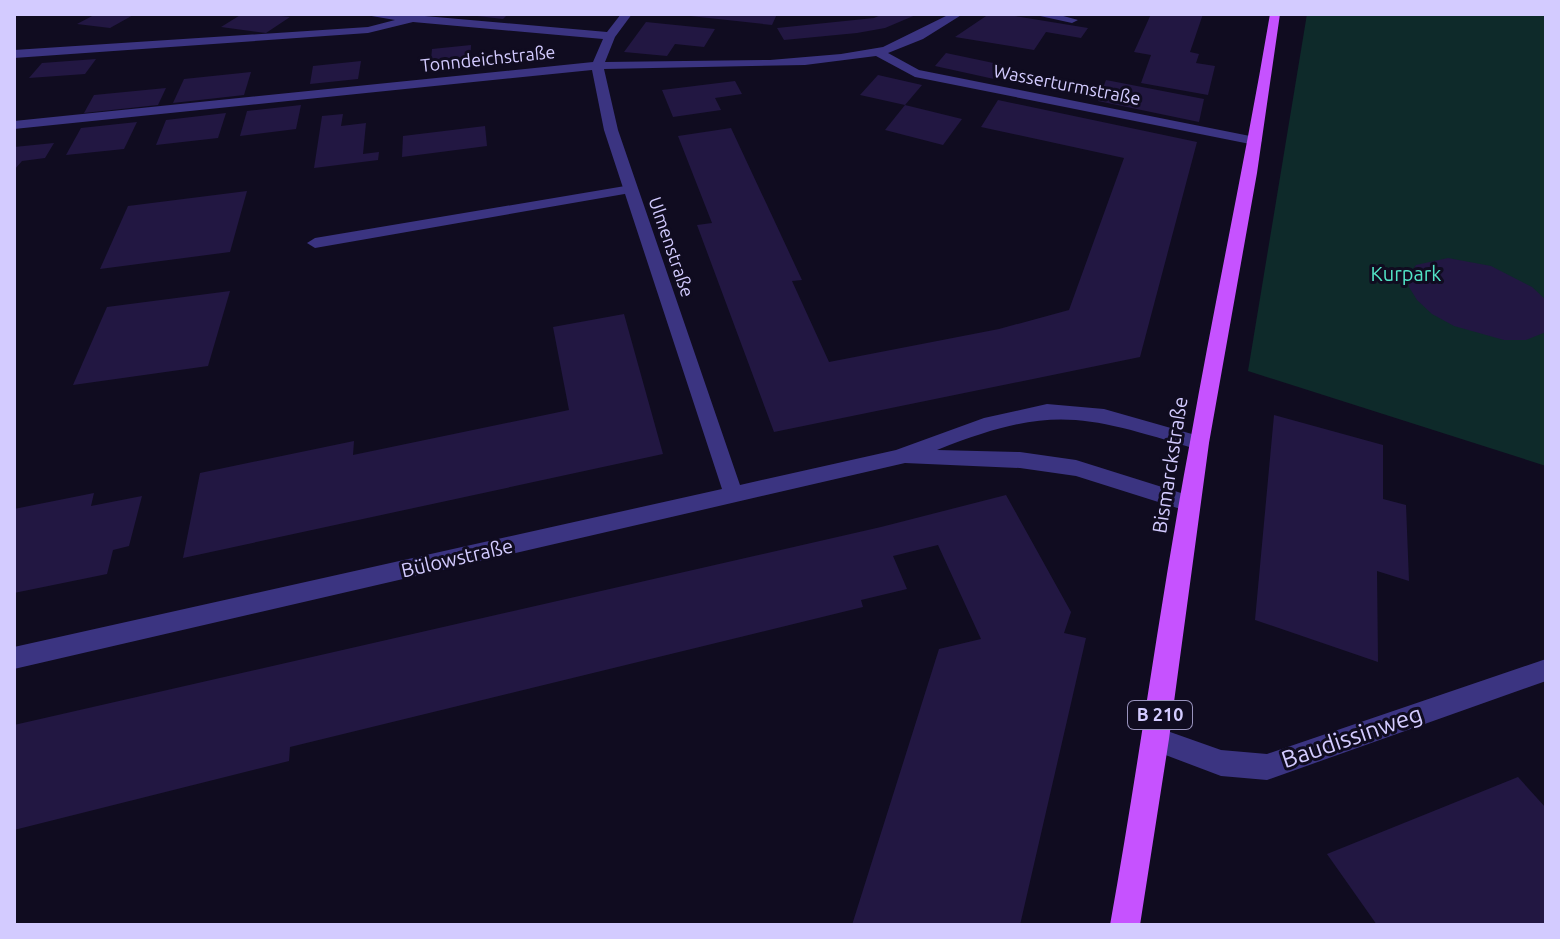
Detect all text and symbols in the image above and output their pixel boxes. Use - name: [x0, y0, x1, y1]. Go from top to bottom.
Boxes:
- street label: Tonndeichstraße: [419, 41, 556, 75]
- street label: Wasserturmstraße: [992, 60, 1142, 108]
- street label: Ulmenstraße: [645, 194, 698, 299]
- park label: Kurpark: [1371, 262, 1441, 285]
- street label: Bismarckstraße: [1147, 395, 1192, 535]
- street label: Bülowstraße: [399, 533, 515, 582]
- street label: Baudissinweg: [1278, 700, 1426, 773]
- road number: B 210: [1128, 701, 1192, 729]

